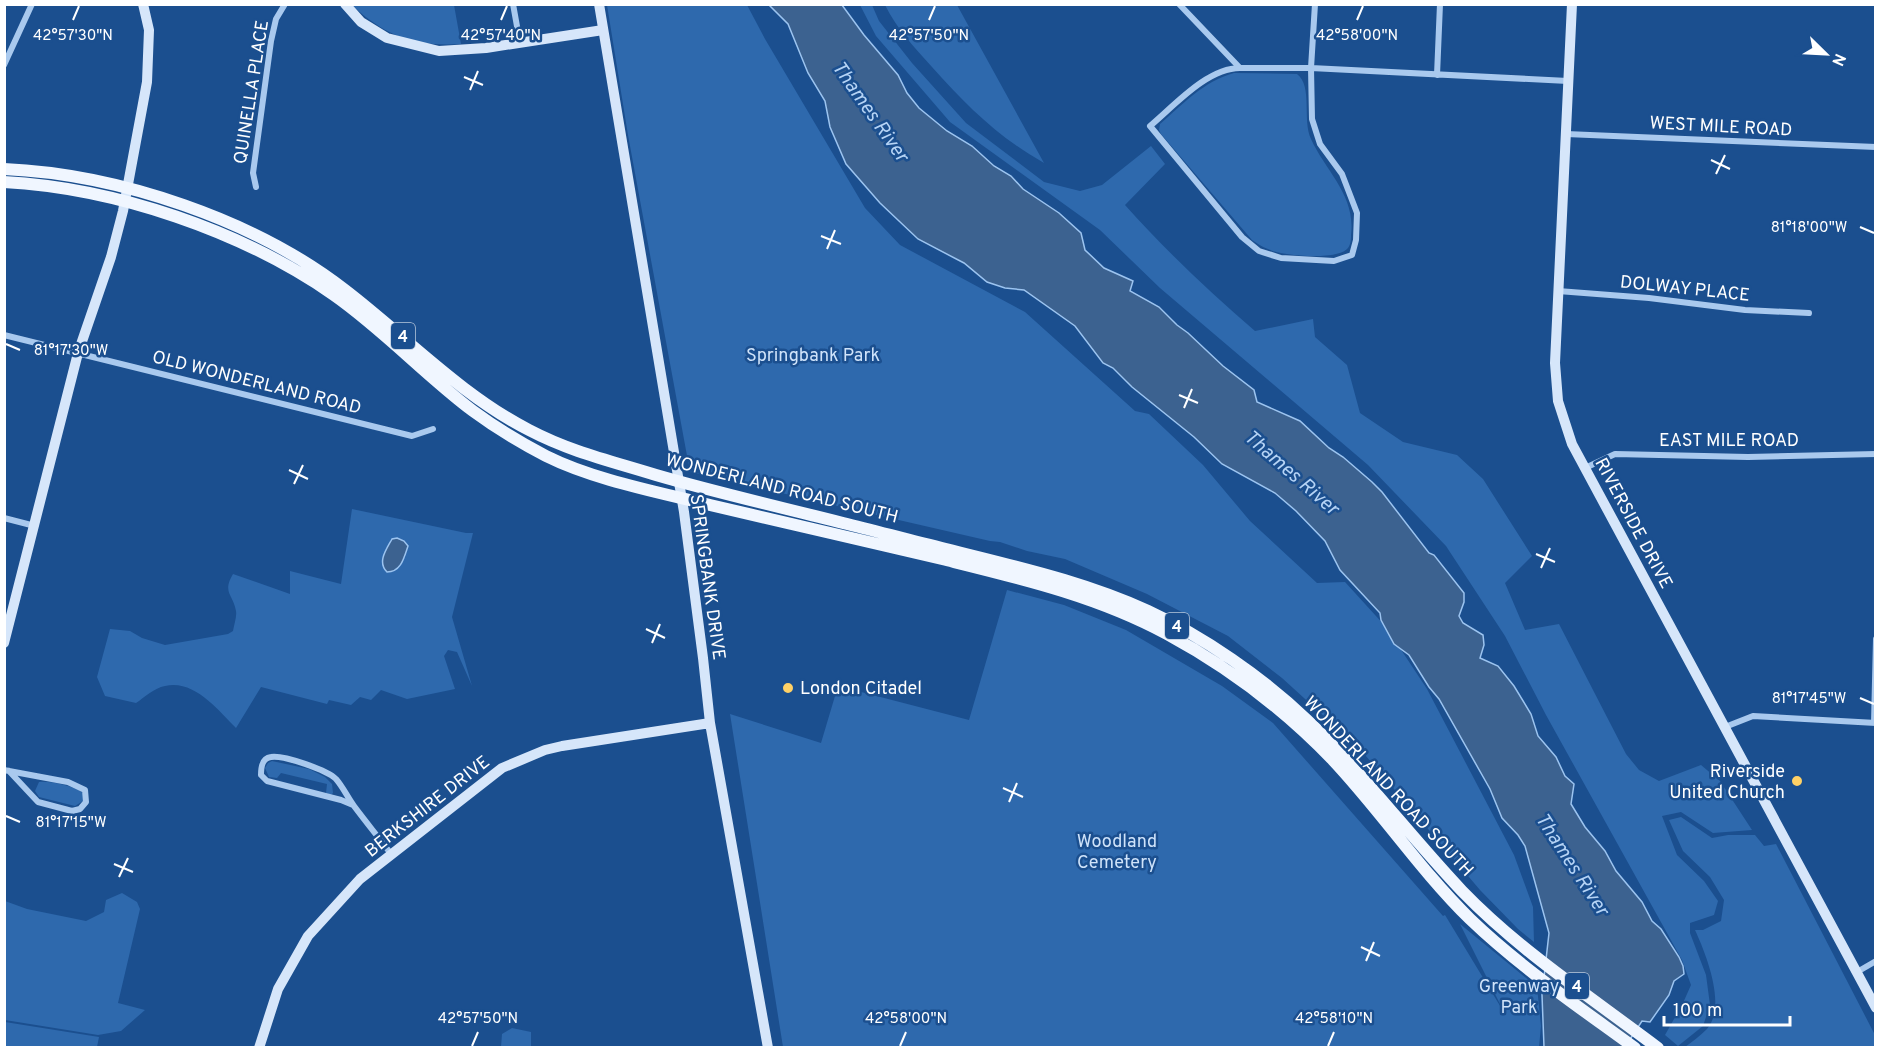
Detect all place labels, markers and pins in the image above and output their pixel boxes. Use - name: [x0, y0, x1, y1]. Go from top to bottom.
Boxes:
- place label: London Citadel: [800, 678, 922, 701]
- marker: London Citadel: [781, 681, 795, 695]
- place label: Riverside United Church: [1669, 761, 1785, 805]
- marker: Riverside United Church: [1790, 774, 1804, 788]

